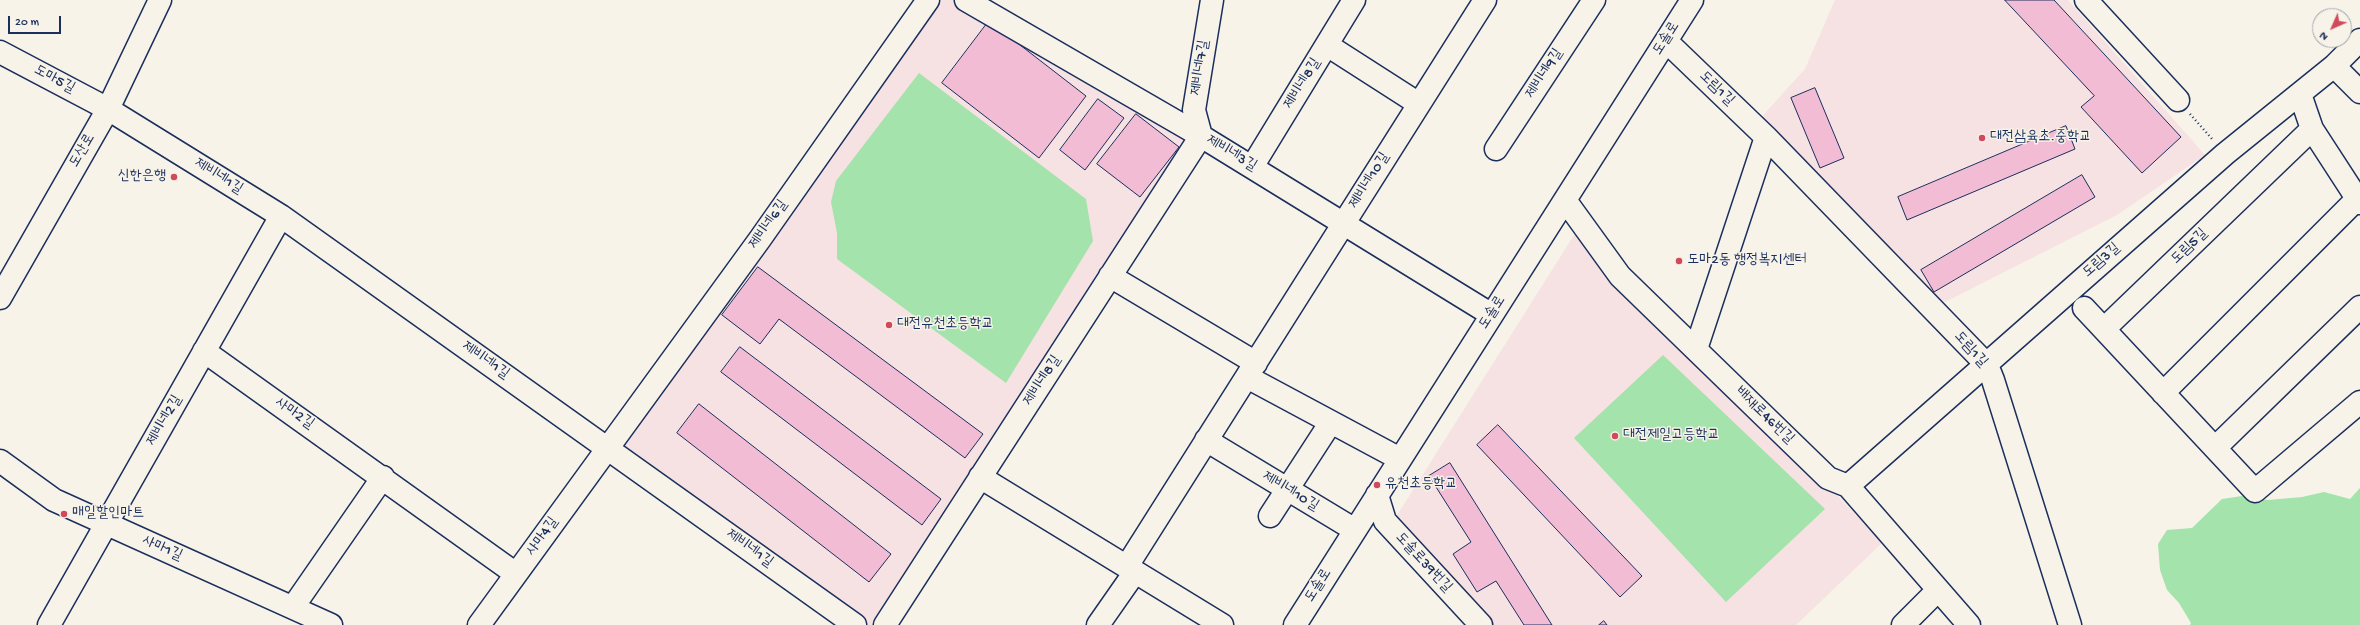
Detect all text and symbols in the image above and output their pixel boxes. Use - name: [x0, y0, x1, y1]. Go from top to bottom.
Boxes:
- scale bar: [10, 8, 63, 34]
- north arrow: [2312, 8, 2352, 48]
- text: 20 m: [15, 16, 39, 30]
- street label: 도솔로: [1650, 19, 1684, 59]
- text: N: [2317, 29, 2331, 43]
- street label: 제비네7길: [1188, 39, 1214, 97]
- street label: 제비네9길: [1522, 46, 1568, 102]
- street label: 제비네8길: [1280, 55, 1326, 113]
- street label: 도마5길: [30, 62, 78, 98]
- street label: 도림1길: [1695, 68, 1737, 110]
- place label: 대전삼육초.중학교: [1990, 129, 2091, 147]
- street label: 도산로: [66, 131, 100, 171]
- street label: 제비네3길: [1202, 132, 1260, 176]
- marker: 대전삼육초.중학교: [1977, 133, 1987, 143]
- street label: 제비네10길: [1346, 150, 1394, 212]
- street label: 제비네1길: [190, 155, 246, 199]
- place label: 신한은행: [118, 168, 166, 186]
- marker: 신한은행: [169, 172, 179, 182]
- street label: 제비네6길: [746, 197, 792, 253]
- street label: 도림5길: [2168, 225, 2212, 269]
- street label: 도림3길: [2079, 240, 2125, 282]
- place label: 도마2동 행정복지센터: [1687, 252, 1807, 270]
- marker: 도마2동 행정복지센터: [1674, 256, 1684, 266]
- street label: 도솔로: [1476, 293, 1510, 333]
- place label: 대전유천초등학교: [897, 316, 994, 334]
- marker: 대전유천초등학교: [884, 320, 894, 330]
- street label: 도림1길: [1949, 328, 1991, 372]
- street label: 제비네1길: [458, 338, 512, 384]
- street label: 제비네8길: [1020, 352, 1066, 410]
- street label: 배재로46번길: [1731, 383, 1797, 449]
- street label: 제비네2길: [143, 392, 187, 450]
- street label: 사마2길: [271, 394, 317, 434]
- place label: 대전제일고등학교: [1623, 427, 1720, 445]
- marker: 대전제일고등학교: [1610, 431, 1620, 441]
- street label: 제비네10길: [1258, 468, 1322, 516]
- place label: 유천초등학교: [1385, 476, 1457, 494]
- marker: 유천초등학교: [1372, 480, 1382, 490]
- place label: 매일할인마트: [72, 505, 144, 523]
- marker: 매일할인마트: [59, 509, 69, 519]
- street label: 사마4길: [523, 514, 563, 560]
- street label: 제비네1길: [722, 526, 776, 572]
- street label: 도솔로39번길: [1391, 529, 1455, 597]
- street label: 사마1길: [139, 532, 185, 566]
- street label: 도솔로: [1302, 566, 1336, 606]

